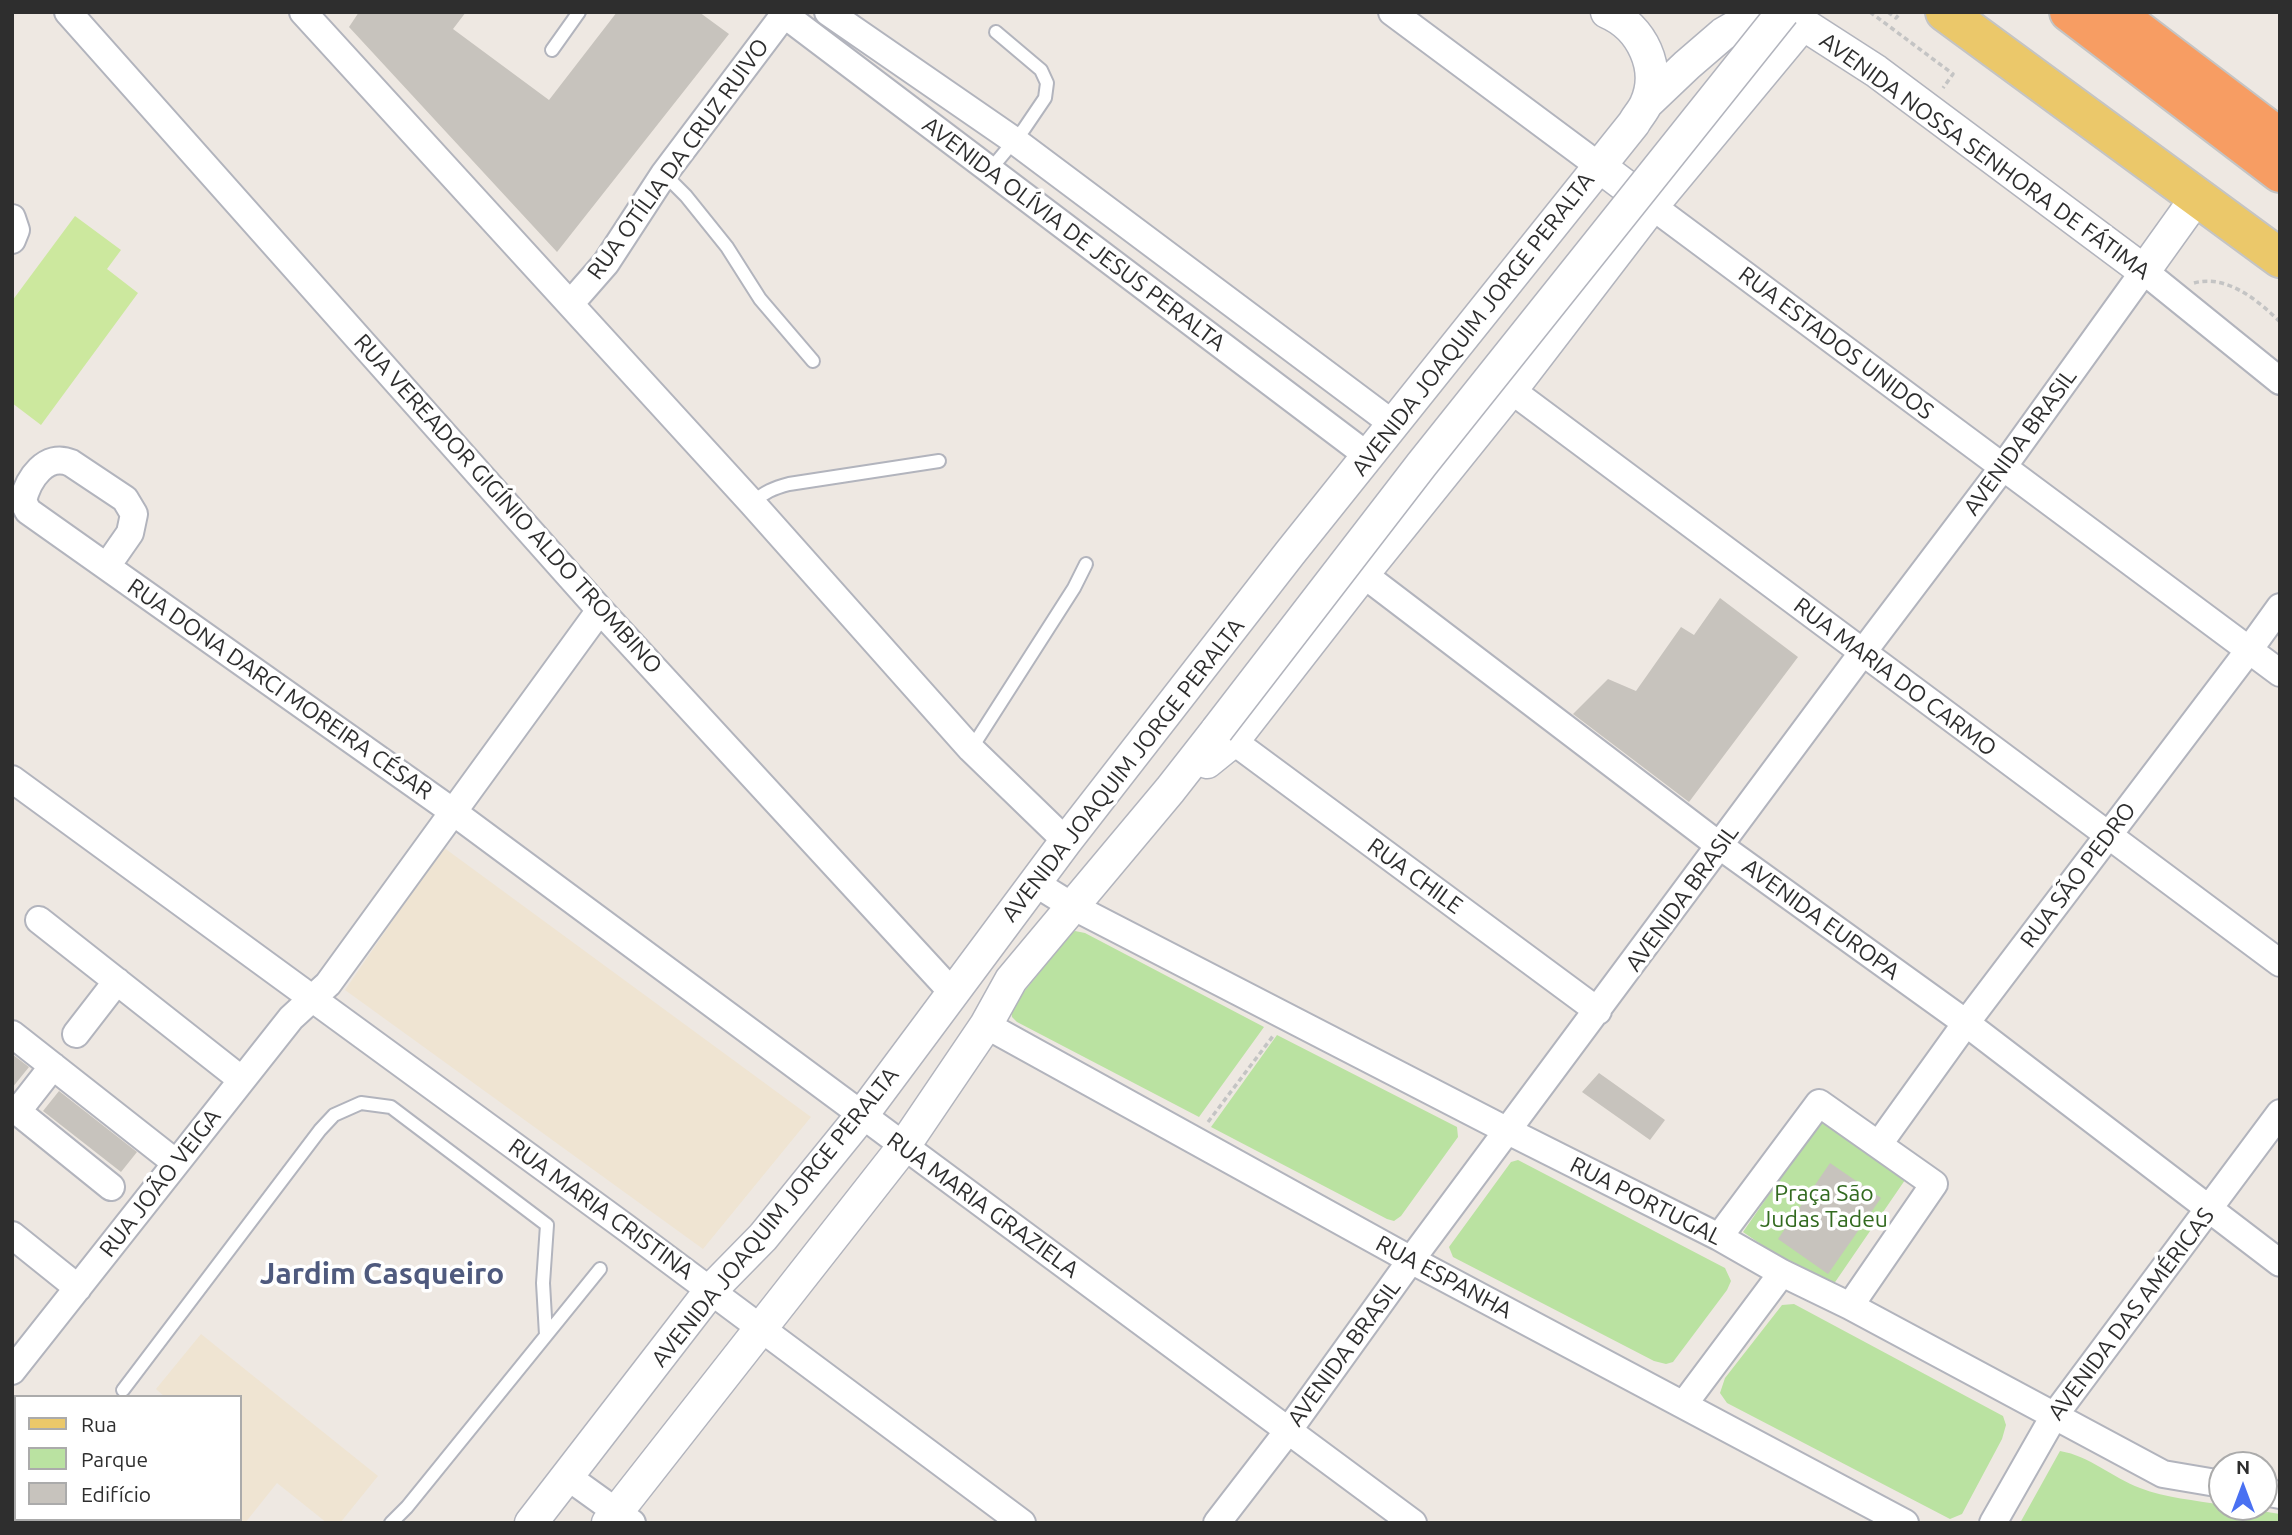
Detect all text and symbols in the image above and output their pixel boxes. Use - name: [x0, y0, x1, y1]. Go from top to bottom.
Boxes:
- street label: AVENIDA NOSSA SENHORA DE FÁTIMA: [1814, 27, 2156, 285]
- street label: RUA OTÍLIA DA CRUZ RUIVO: [581, 33, 775, 285]
- street label: AVENIDA OLÍVIA DE JESUS PERALTA: [917, 111, 1231, 357]
- street label: AVENIDA JOAQUIM JORGE PERALTA: [1346, 167, 1600, 481]
- street label: RUA ESTADOS UNIDOS: [1733, 261, 1939, 425]
- street label: RUA VEREADOR GIGÍNIO ALDO TROMBINO: [348, 329, 668, 679]
- street label: AVENIDA BRASIL: [1958, 363, 2082, 521]
- street label: RUA DONA DARCI MOREIRA CÉSAR: [122, 573, 438, 805]
- street label: RUA MARIA DO CARMO: [1788, 592, 2002, 762]
- street label: AVENIDA JOAQUIM JORGE PERALTA: [996, 613, 1250, 927]
- street label: RUA SÃO PEDRO: [2014, 797, 2142, 953]
- street label: AVENIDA BRASIL: [1620, 819, 1744, 977]
- street label: RUA CHILE: [1362, 832, 1468, 920]
- street label: AVENIDA EUROPA: [1737, 853, 1905, 985]
- street label: AVENIDA JOAQUIM JORGE PERALTA: [646, 1062, 904, 1372]
- street label: RUA JOÃO VEIGA: [94, 1103, 226, 1263]
- street label: RUA MARIA GRAZIELA: [882, 1126, 1084, 1284]
- street label: RUA MARIA CRISTINA: [503, 1133, 699, 1285]
- street label: RUA PORTUGAL: [1566, 1151, 1726, 1251]
- park label: Praça São Judas Tadeu: [1760, 1179, 1888, 1233]
- street label: AVENIDA DAS AMÉRICAS: [2042, 1202, 2220, 1426]
- street label: RUA ESPANHA: [1371, 1230, 1517, 1324]
- district label: Jardim Casqueiro: [260, 1256, 504, 1292]
- street label: AVENIDA BRASIL: [1282, 1274, 1406, 1432]
- legend: [14, 1395, 242, 1521]
- text: Rua: [81, 1412, 117, 1436]
- text: Parque: [81, 1447, 148, 1471]
- north arrow: [2208, 1451, 2278, 1521]
- text: N: [2236, 1456, 2250, 1478]
- text: Edifício: [81, 1482, 151, 1506]

